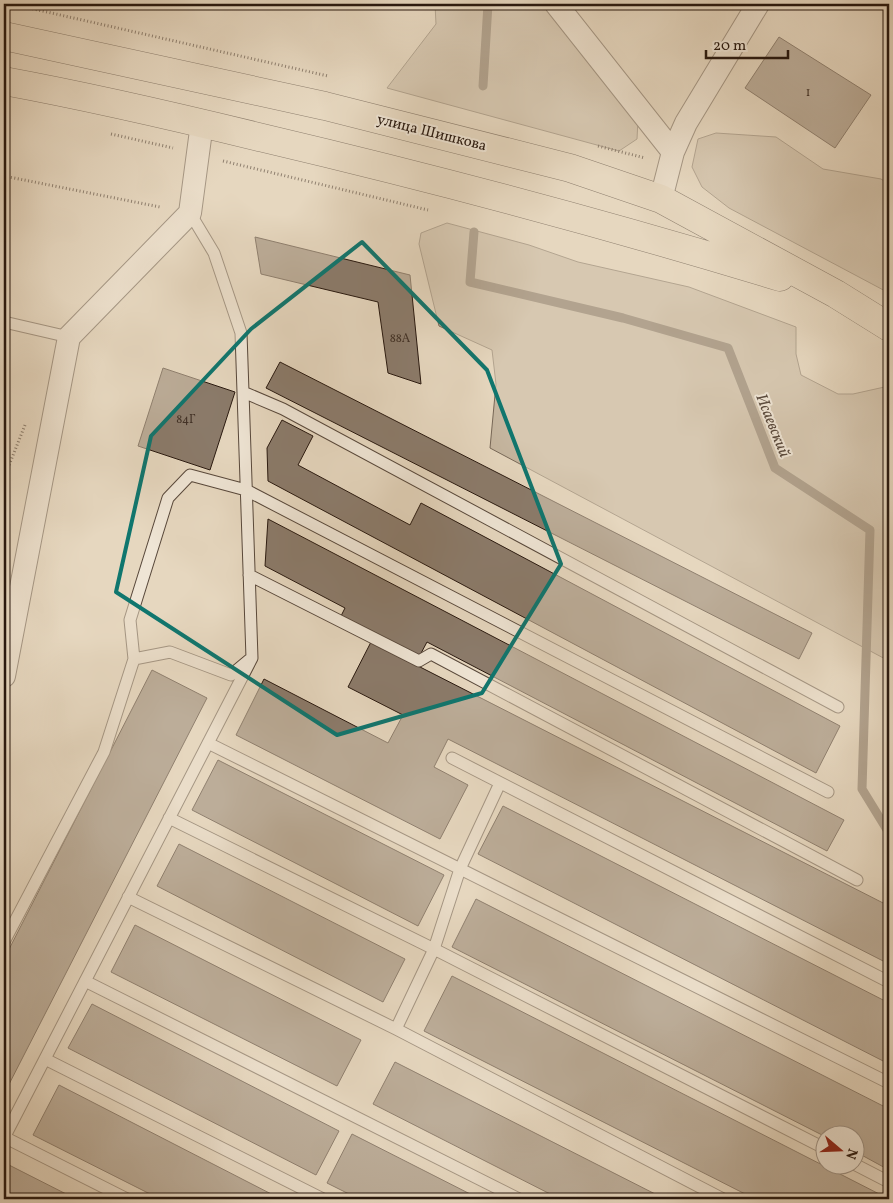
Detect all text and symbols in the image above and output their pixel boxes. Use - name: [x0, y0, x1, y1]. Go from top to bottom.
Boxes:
- scale bar: [706, 28, 788, 60]
- text: 20 m: [713, 36, 746, 57]
- house number: 1: [806, 85, 810, 101]
- street label: улица Шишкова: [375, 110, 489, 157]
- house number: 88А: [390, 331, 411, 347]
- water label: Исаевский: [749, 391, 795, 461]
- house number: 84Г: [176, 412, 196, 428]
- north arrow: [816, 1126, 866, 1176]
- text: N: [840, 1146, 862, 1162]

